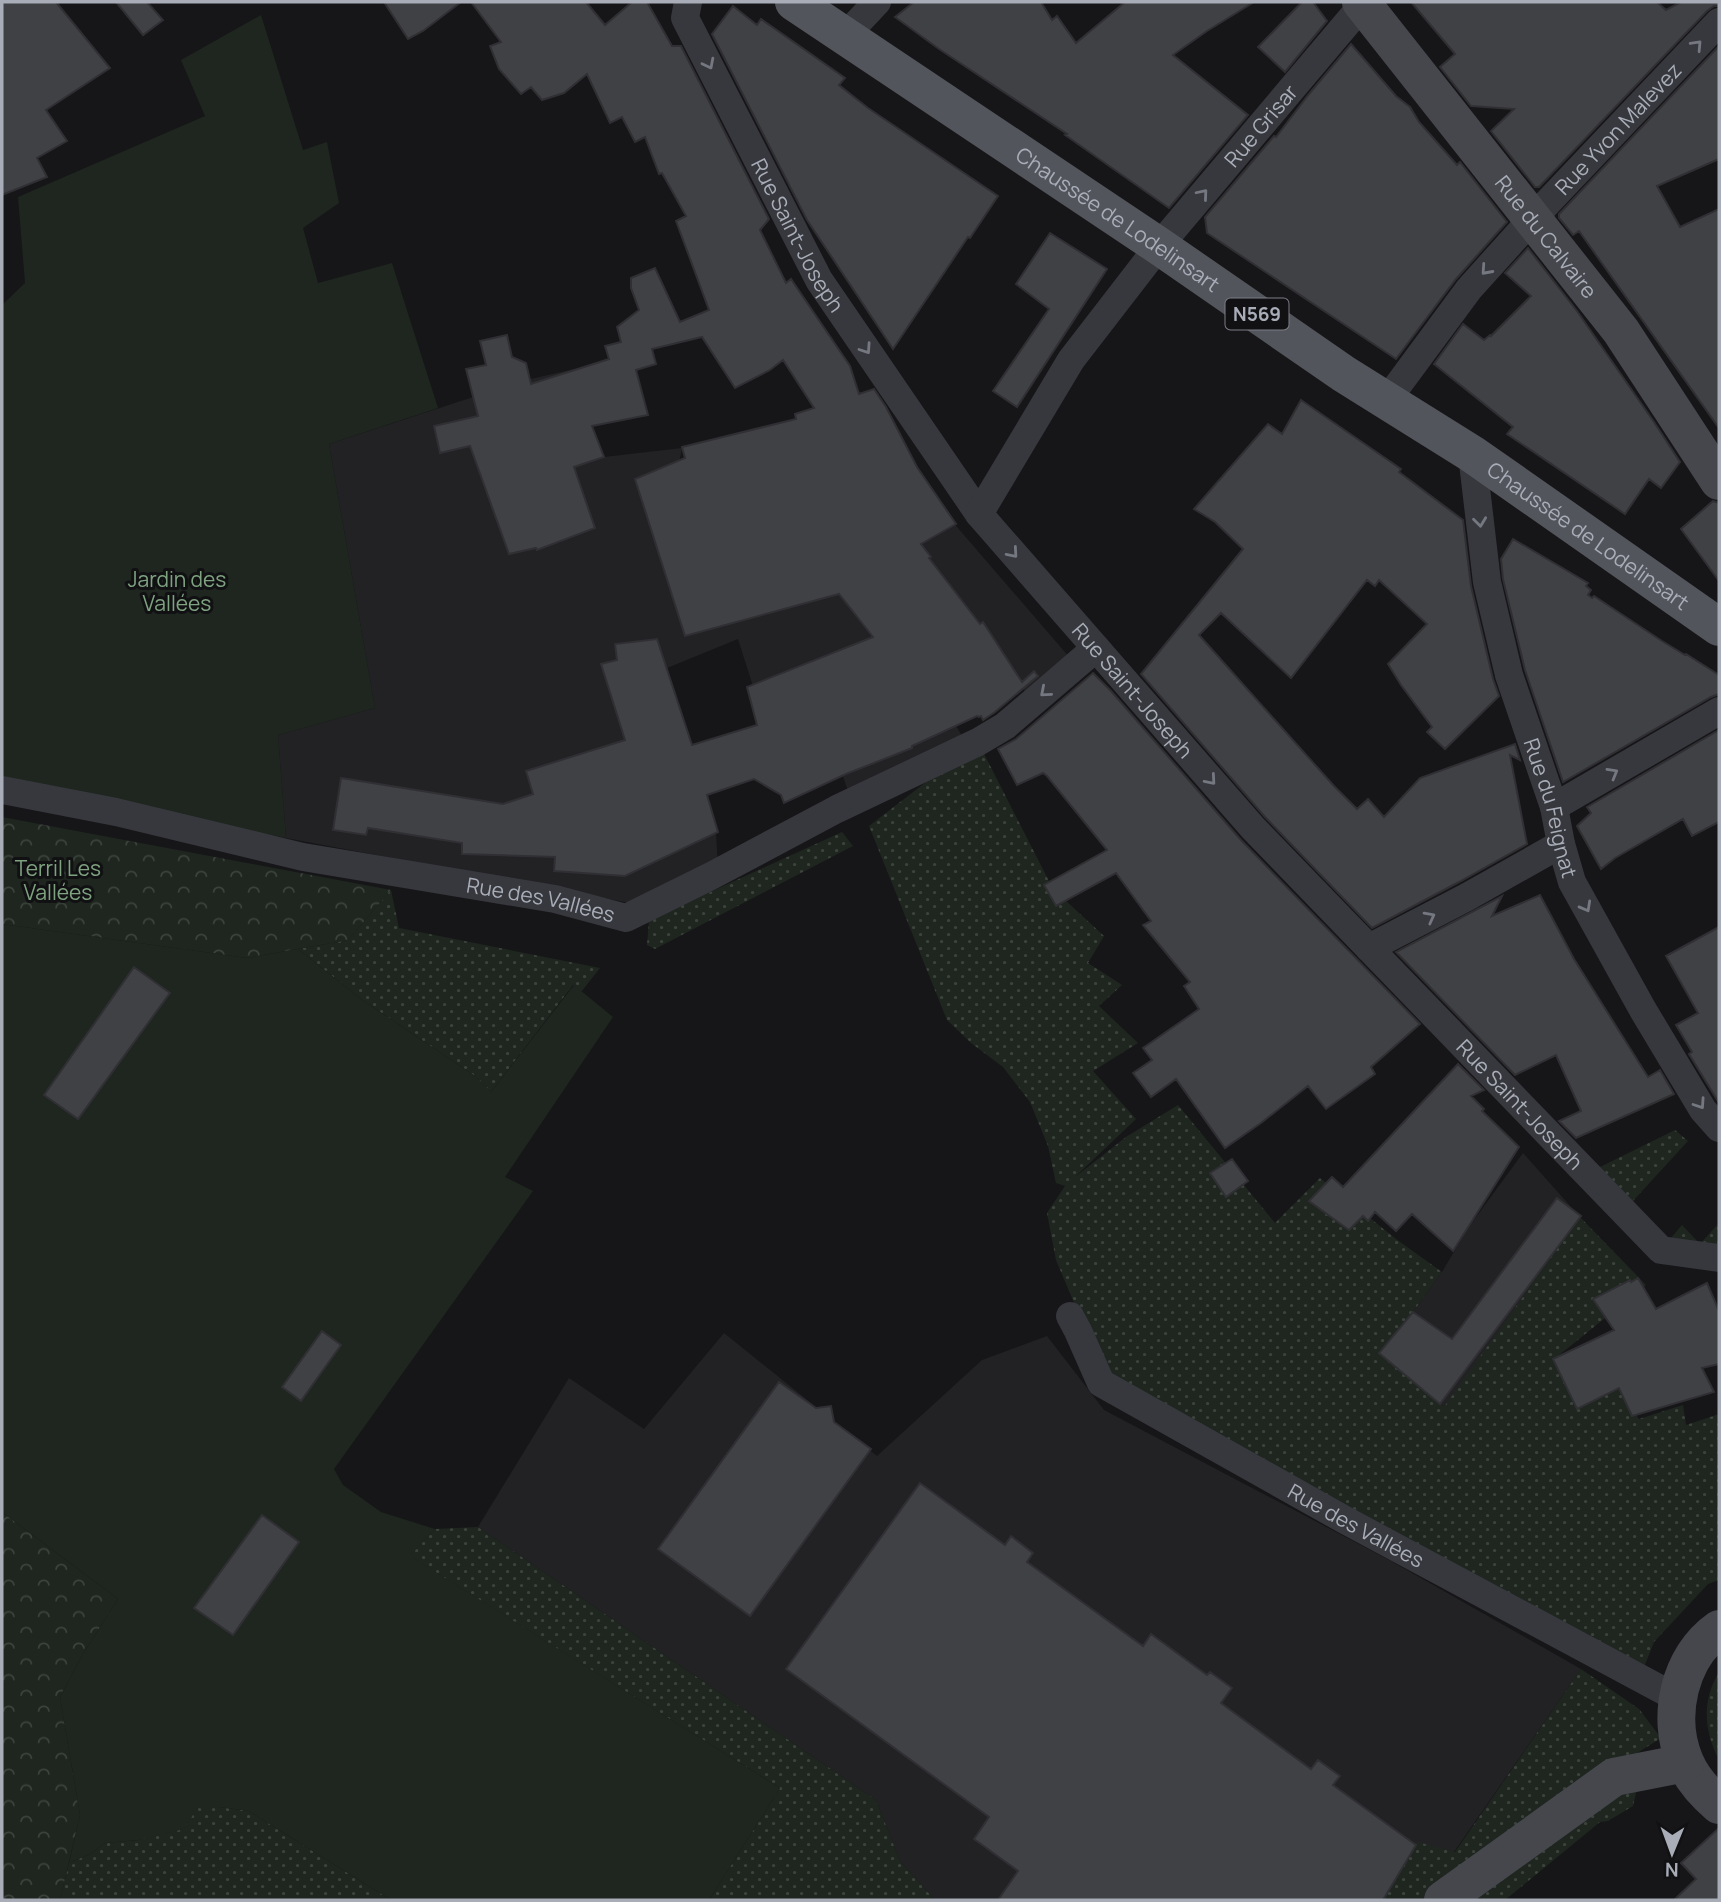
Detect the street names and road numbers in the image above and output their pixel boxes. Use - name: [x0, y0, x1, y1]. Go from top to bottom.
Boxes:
- street label: Rue Yvon Malevez: [1548, 56, 1687, 201]
- street label: Rue Grisar: [1218, 78, 1304, 173]
- street label: Chaussée de Lodelinsart: [1011, 140, 1225, 298]
- street label: Rue Saint-Joseph: [745, 153, 851, 318]
- street label: Rue du Calvaire: [1489, 169, 1604, 304]
- road number: N569: [1226, 298, 1288, 330]
- street label: Chaussée de Lodelinsart: [1482, 455, 1695, 616]
- street label: Rue Saint-Joseph: [1066, 617, 1200, 764]
- street label: Rue du Feignat: [1518, 735, 1584, 881]
- street label: Rue des Vallées: [464, 870, 618, 928]
- street label: Rue Saint-Joseph: [1451, 1033, 1590, 1175]
- street label: Rue des Vallées: [1283, 1477, 1429, 1574]

